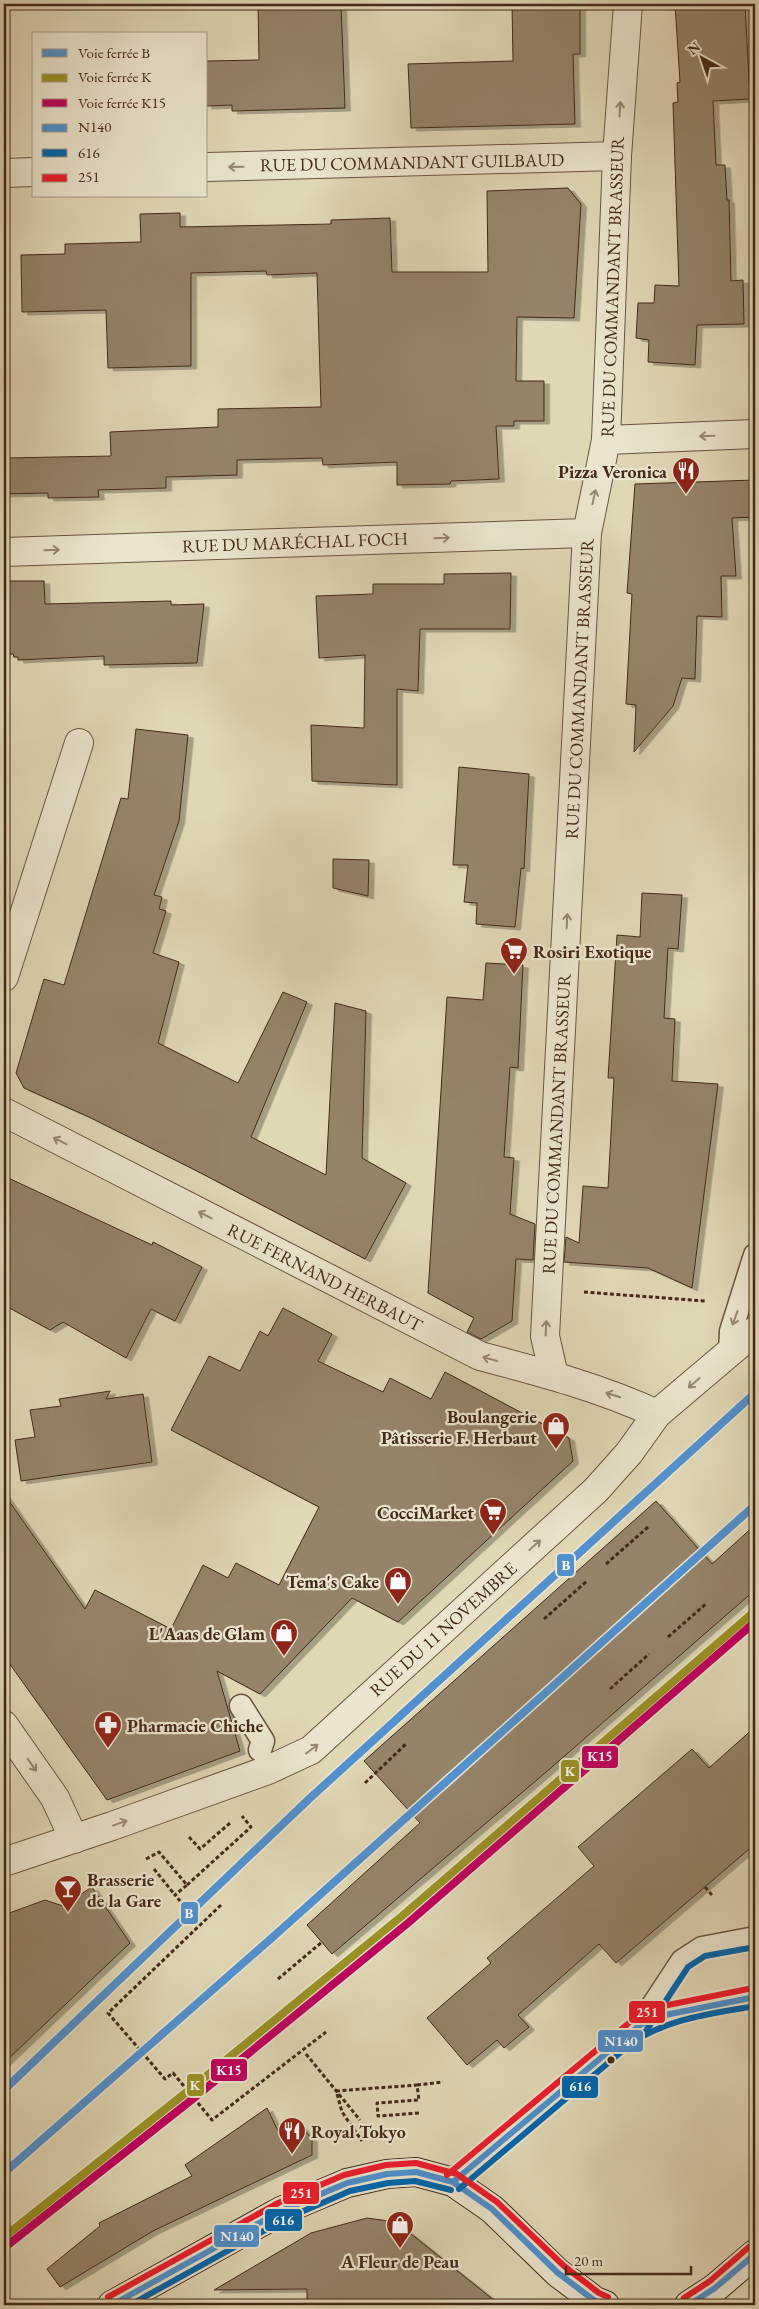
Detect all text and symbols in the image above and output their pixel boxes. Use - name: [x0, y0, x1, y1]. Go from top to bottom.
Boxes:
- legend: [32, 32, 208, 198]
- north arrow: [676, 32, 726, 82]
- text: N: [684, 37, 704, 59]
- text: Voie ferrée B: [78, 43, 150, 62]
- text: Voie ferrée K: [78, 67, 152, 86]
- text: Voie ferrée K15: [78, 93, 166, 112]
- one-way arrow: [616, 101, 625, 117]
- text: N140: [78, 117, 111, 136]
- street label: RUE DU COMMANDANT BRASSEUR: [595, 136, 629, 438]
- text: 616: [78, 143, 100, 162]
- street label: RUE DU COMMANDANT GUILBAUD: [260, 148, 564, 176]
- one-way arrow: [228, 162, 244, 171]
- text: 251: [78, 167, 100, 186]
- one-way arrow: [699, 431, 715, 440]
- restaurant icon: Pizza Veronica: [671, 456, 701, 495]
- place label: Pizza Veronica: [558, 460, 667, 483]
- one-way arrow: [590, 490, 600, 506]
- street label: RUE DU MARÉCHAL FOCH: [182, 527, 408, 557]
- one-way arrow: [434, 533, 450, 542]
- street label: RUE DU COMMANDANT BRASSEUR: [560, 538, 598, 840]
- one-way arrow: [44, 546, 60, 555]
- one-way arrow: [562, 913, 571, 929]
- supermarket icon: Rosiri Exotique: [499, 936, 529, 975]
- place label: Rosiri Exotique: [533, 940, 652, 963]
- street label: RUE DU COMMANDANT BRASSEUR: [537, 973, 575, 1275]
- one-way arrow: [53, 1136, 68, 1145]
- one-way arrow: [197, 1210, 212, 1220]
- street label: RUE FERNAND HERBAUT: [223, 1218, 427, 1337]
- one-way arrow: [730, 1310, 739, 1325]
- one-way arrow: [541, 1320, 550, 1336]
- one-way arrow: [483, 1353, 499, 1363]
- one-way arrow: [687, 1378, 700, 1389]
- one-way arrow: [605, 1390, 621, 1399]
- place label: Boulangerie Pâtisserie F. Herbaut: [381, 1405, 537, 1449]
- shop icon: Boulangerie Pâtisserie F. Herbaut: [541, 1411, 571, 1450]
- supermarket icon: CocciMarket: [478, 1497, 508, 1536]
- place label: CocciMarket: [377, 1501, 474, 1524]
- one-way arrow: [529, 1539, 542, 1551]
- line badge: B: [556, 1553, 575, 1577]
- text: B: [562, 1556, 571, 1574]
- street label: RUE DU 11 NOVEMBRE: [364, 1557, 522, 1701]
- shop icon: Tema's Cake: [383, 1566, 413, 1605]
- place label: Tema's Cake: [286, 1570, 379, 1593]
- shop icon: L'Aaas de Glam: [269, 1618, 299, 1657]
- place label: L'Aaas de Glam: [149, 1622, 265, 1645]
- pharmacy icon: Pharmacie Chiche: [93, 1710, 123, 1749]
- place label: Pharmacie Chiche: [127, 1714, 264, 1737]
- one-way arrow: [305, 1743, 318, 1754]
- line badge: K15: [581, 1745, 619, 1769]
- text: K15: [587, 1747, 613, 1765]
- one-way arrow: [27, 1758, 37, 1772]
- line badge: K: [560, 1759, 580, 1783]
- text: K: [565, 1762, 576, 1780]
- one-way arrow: [112, 1818, 128, 1828]
- place label: Brasserie de la Gare: [87, 1868, 162, 1912]
- bar icon: Brasserie de la Gare: [53, 1874, 83, 1913]
- line badge: B: [180, 1901, 199, 1925]
- text: B: [185, 1904, 194, 1922]
- line badge: 251: [628, 2000, 666, 2024]
- text: 251: [636, 2003, 658, 2021]
- line badge: N140: [597, 2029, 644, 2053]
- text: N140: [604, 2032, 638, 2050]
- unlabelled marker: [606, 2055, 616, 2065]
- line badge: K15: [210, 2058, 248, 2082]
- text: K15: [216, 2061, 242, 2079]
- line badge: K: [186, 2073, 205, 2097]
- line badge: 616: [561, 2075, 599, 2099]
- text: K: [190, 2076, 201, 2094]
- text: 616: [569, 2077, 592, 2095]
- restaurant icon: Royal Tokyo: [277, 2116, 307, 2155]
- place label: Royal Tokyo: [311, 2120, 406, 2143]
- line badge: 251: [282, 2181, 320, 2205]
- text: 251: [290, 2184, 312, 2202]
- line badge: 616: [264, 2208, 303, 2232]
- shop icon: A Fleur de Peau: [385, 2210, 415, 2249]
- text: 616: [272, 2211, 295, 2229]
- line badge: N140: [213, 2224, 260, 2248]
- text: N140: [220, 2227, 254, 2245]
- scale bar: [566, 2244, 692, 2276]
- place label: A Fleur de Peau: [340, 2250, 459, 2273]
- text: 20 m: [574, 2251, 603, 2270]

